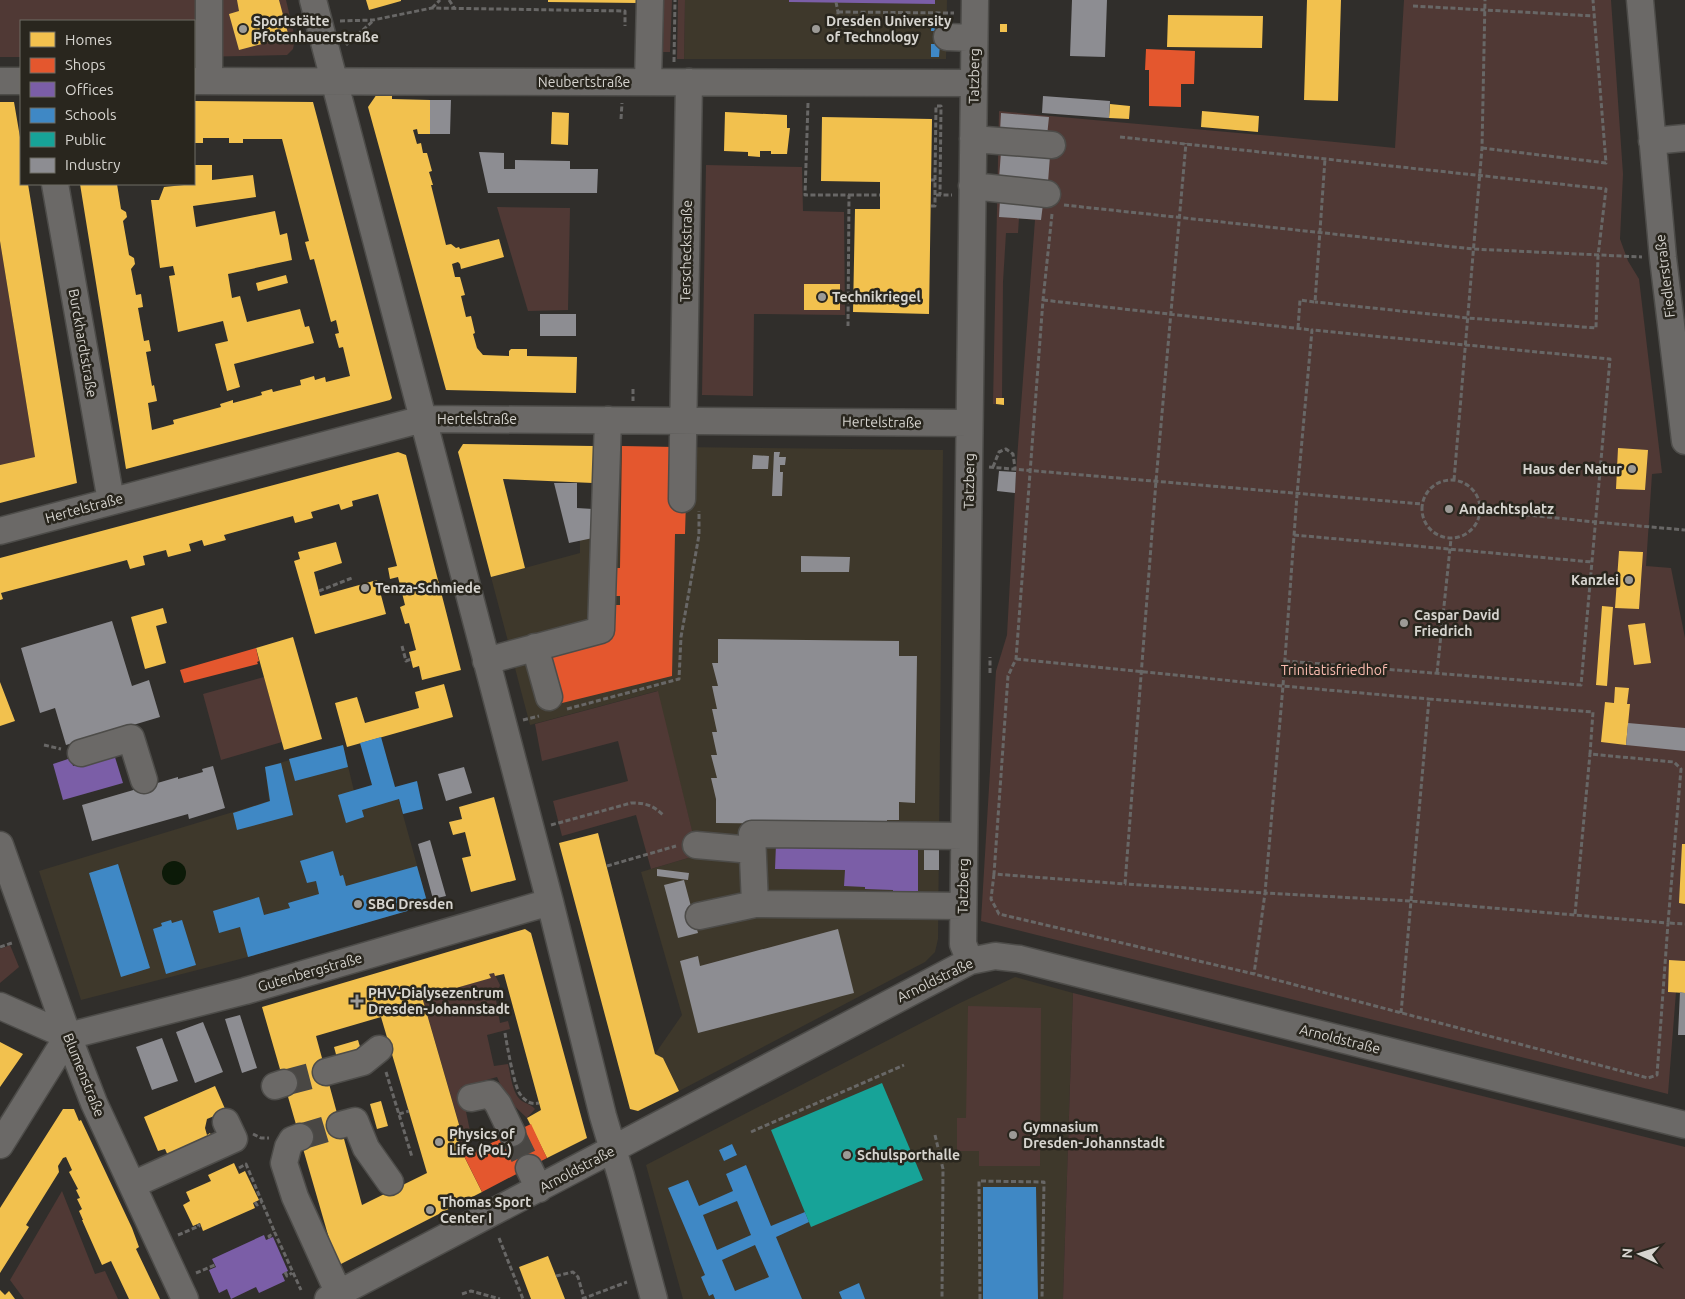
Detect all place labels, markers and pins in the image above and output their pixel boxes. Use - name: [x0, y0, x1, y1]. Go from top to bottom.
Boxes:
- place label: Sportstätte Pfotenhauerstraße: [253, 13, 379, 45]
- place label: Dresden University of Technology: [826, 13, 952, 45]
- marker: Sportstätte Pfotenhauerstraße: [237, 23, 249, 35]
- marker: Dresden University of Technology: [810, 23, 822, 35]
- place label: Technikriegel: [832, 289, 921, 305]
- marker: Technikriegel: [816, 291, 828, 303]
- place label: Haus der Natur: [1523, 461, 1622, 477]
- marker: Haus der Natur: [1626, 463, 1638, 475]
- place label: Andachtsplatz: [1459, 501, 1554, 517]
- marker: Andachtsplatz: [1443, 503, 1455, 515]
- place label: Kanzlei: [1571, 572, 1619, 588]
- marker: Kanzlei: [1623, 574, 1635, 586]
- place label: Tenza-Schmiede: [375, 580, 481, 596]
- marker: Tenza-Schmiede: [359, 582, 371, 594]
- place label: Caspar David Friedrich: [1414, 607, 1500, 639]
- marker: Caspar David Friedrich: [1398, 617, 1410, 629]
- place label: SBG Dresden: [368, 896, 453, 912]
- marker: SBG Dresden: [352, 898, 364, 910]
- place label: PHV-Dialysezentrum Dresden-Johannstadt: [368, 985, 510, 1017]
- marker: PHV-Dialysezentrum Dresden-Johannstadt: [350, 994, 364, 1008]
- place label: Gymnasium Dresden-Johannstadt: [1023, 1119, 1165, 1151]
- place label: Physics of Life (PoL): [449, 1126, 515, 1158]
- marker: Gymnasium Dresden-Johannstadt: [1007, 1129, 1019, 1141]
- marker: Physics of Life (PoL): [433, 1136, 445, 1148]
- place label: Schulsporthalle: [857, 1147, 960, 1163]
- marker: Schulsporthalle: [841, 1149, 853, 1161]
- place label: Thomas Sport Center I: [440, 1194, 531, 1226]
- marker: Thomas Sport Center I: [424, 1204, 436, 1216]

